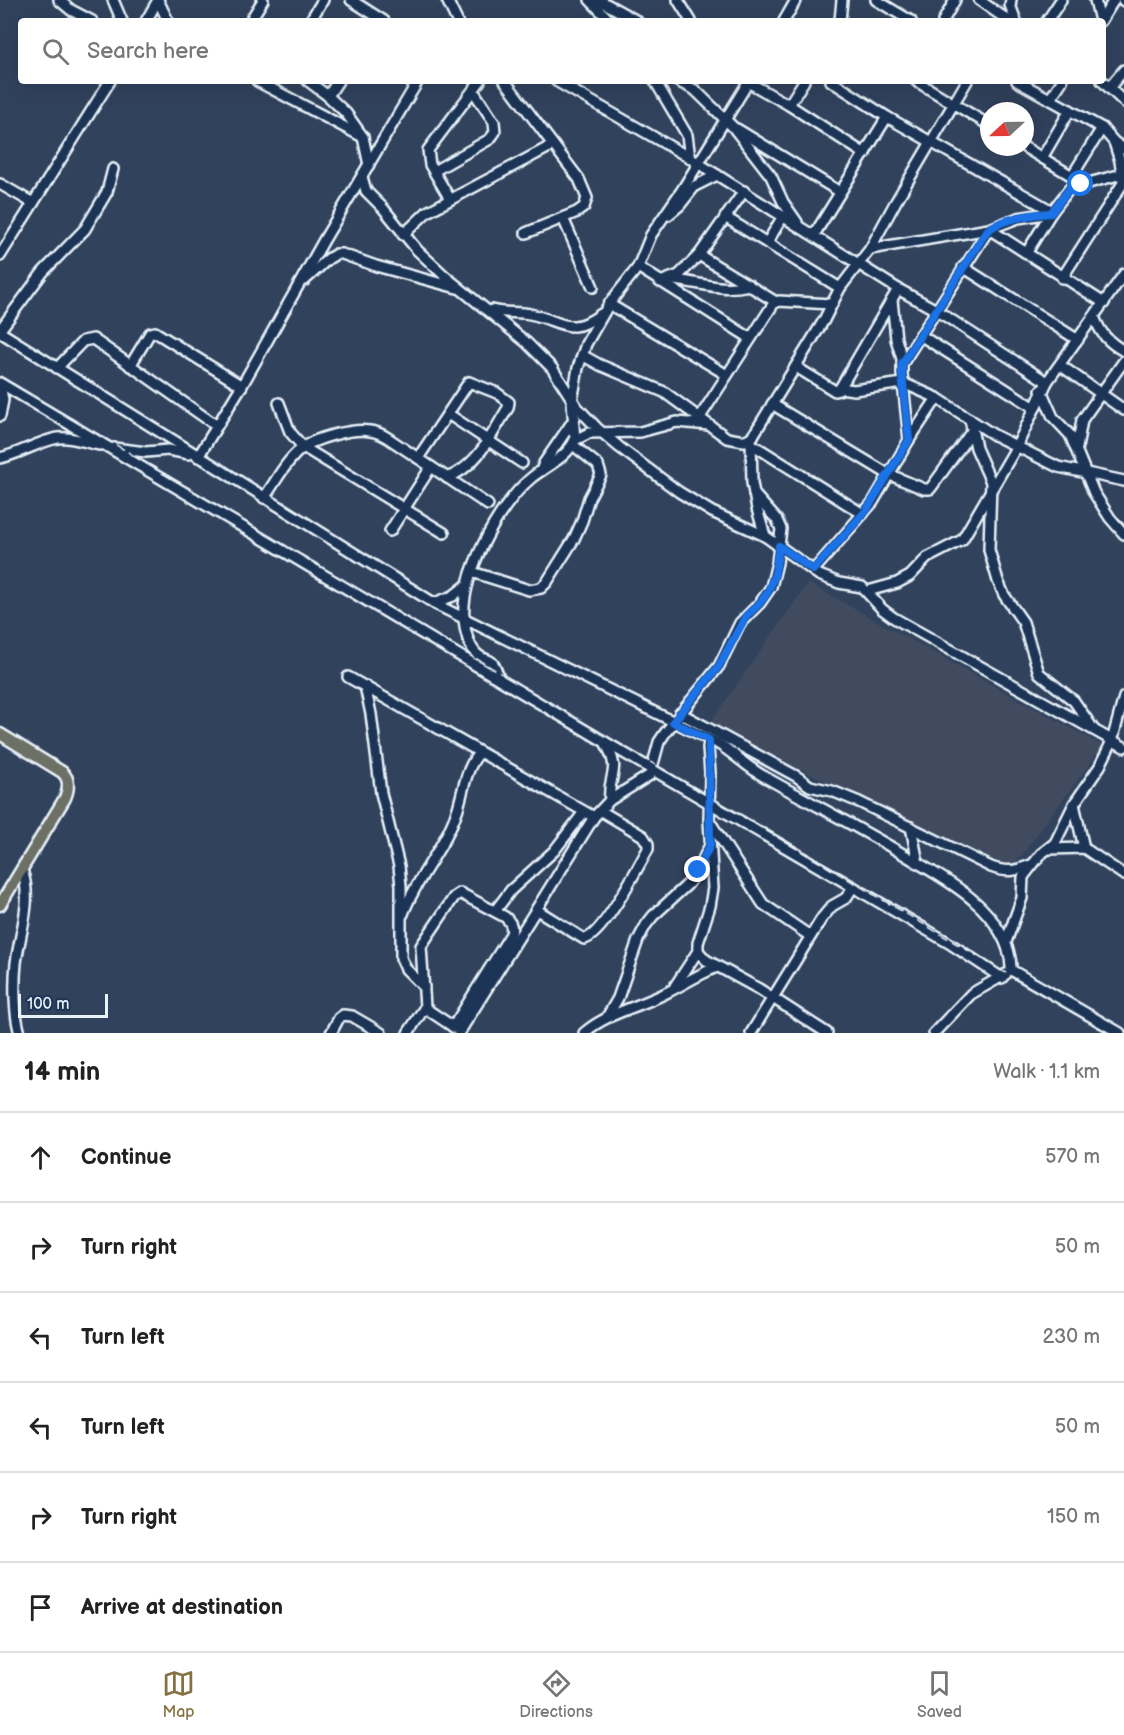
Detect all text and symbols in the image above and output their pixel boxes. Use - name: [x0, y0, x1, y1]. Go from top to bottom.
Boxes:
- search box: [18, 18, 1106, 84]
- icon: search: [39, 35, 72, 68]
- text: Search here: [87, 38, 209, 65]
- north arrow: [980, 102, 1034, 156]
- route start: [1067, 170, 1093, 196]
- route end: [684, 856, 710, 882]
- scale bar: [18, 991, 108, 1019]
- text: 100 m: [27, 995, 70, 1014]
- text: 14 min: [24, 1057, 100, 1088]
- text: Walk · 1.1 km: [993, 1060, 1100, 1084]
- icon: ahead: [24, 1141, 57, 1174]
- text: Continue: [81, 1144, 171, 1171]
- text: 570 m: [1045, 1145, 1100, 1169]
- icon: right: [24, 1231, 57, 1264]
- text: Turn right: [81, 1234, 177, 1261]
- text: 50 m: [1055, 1235, 1100, 1259]
- icon: left: [24, 1321, 57, 1354]
- text: Turn left: [81, 1324, 165, 1351]
- text: 230 m: [1043, 1325, 1100, 1349]
- icon: left: [24, 1411, 57, 1444]
- text: Turn left: [81, 1414, 165, 1441]
- text: 50 m: [1055, 1415, 1100, 1439]
- icon: right: [24, 1501, 57, 1534]
- text: Turn right: [81, 1504, 177, 1531]
- text: 150 m: [1047, 1505, 1100, 1529]
- icon: arrive: [24, 1591, 57, 1624]
- text: Arrive at destination: [81, 1594, 283, 1621]
- tab: Map: [162, 1667, 195, 1722]
- tab: Directions: [519, 1667, 593, 1722]
- tab: Saved: [917, 1667, 962, 1722]

